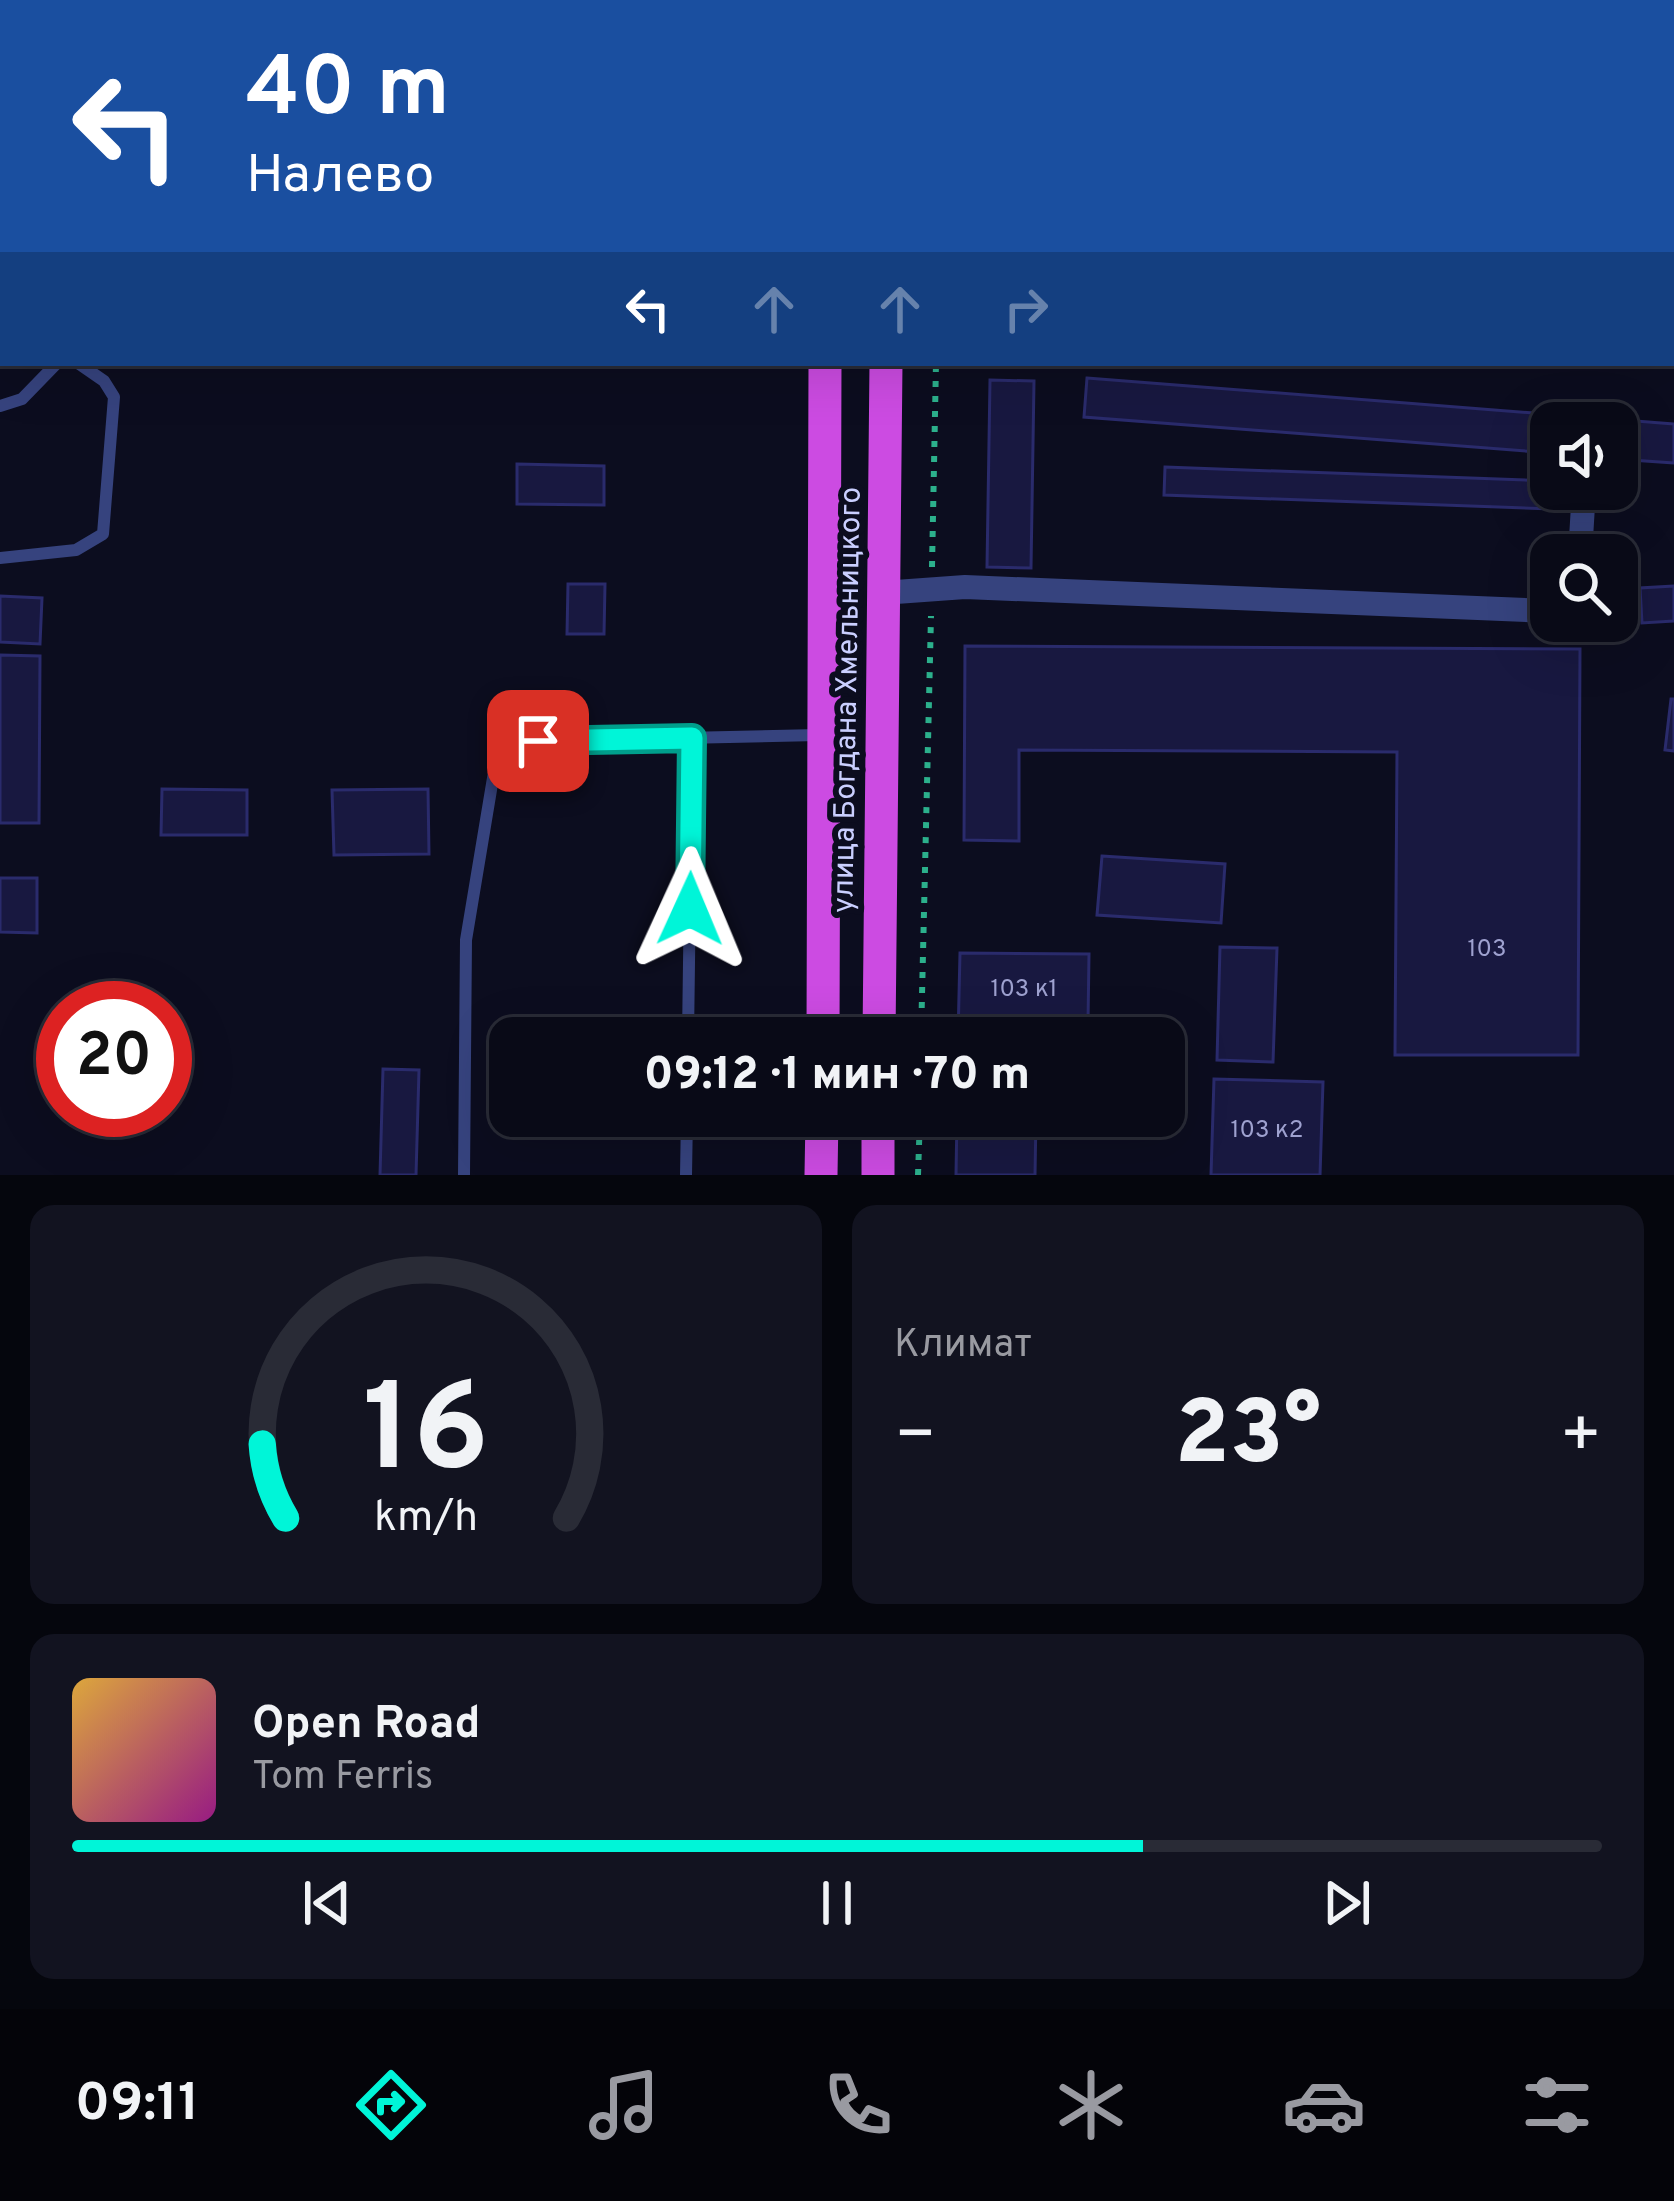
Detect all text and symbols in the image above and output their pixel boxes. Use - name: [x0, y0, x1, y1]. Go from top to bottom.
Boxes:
- text: 40 m: [246, 39, 450, 145]
- icon: left: [48, 48, 204, 204]
- text: Налево: [246, 143, 434, 212]
- icon: left: [615, 276, 681, 342]
- icon: ahead: [741, 276, 807, 342]
- icon: ahead: [867, 276, 933, 342]
- icon: right: [993, 276, 1059, 342]
- map controls: [1530, 402, 1638, 642]
- button: sound: [1530, 402, 1638, 510]
- street label: улица Богдана Хмельницкого: [826, 487, 871, 913]
- button: search: [1530, 534, 1638, 642]
- pin: [487, 690, 589, 792]
- icon: arrive: [505, 708, 571, 774]
- position arrow: [627, 846, 753, 972]
- house number: 103: [1468, 935, 1506, 965]
- house number: 103 к1: [990, 975, 1058, 1005]
- speed limit sign: 20: [36, 981, 192, 1137]
- text: 09:12 · 1 мин · 70 m: [644, 1048, 1030, 1105]
- house number: 103 к2: [1231, 1116, 1303, 1146]
- text: Климат: [894, 1322, 1032, 1371]
- text: 16: [363, 1357, 489, 1515]
- text: 23°: [1175, 1382, 1321, 1495]
- text: −: [894, 1397, 937, 1480]
- text: +: [1559, 1397, 1602, 1480]
- text: km/h: [374, 1491, 478, 1545]
- text: Open Road: [252, 1697, 480, 1754]
- text: Tom Ferris: [252, 1754, 433, 1803]
- icon: previous: [294, 1870, 360, 1936]
- icon: pause: [804, 1870, 870, 1936]
- icon: next: [1314, 1870, 1380, 1936]
- icon: directions: [349, 2063, 433, 2147]
- icon: music: [582, 2063, 666, 2147]
- icon: phone: [816, 2063, 900, 2147]
- icon: climate: [1049, 2063, 1133, 2147]
- icon: car: [1282, 2063, 1366, 2147]
- icon: filters: [1515, 2063, 1599, 2147]
- text: 09:11: [75, 2071, 200, 2140]

